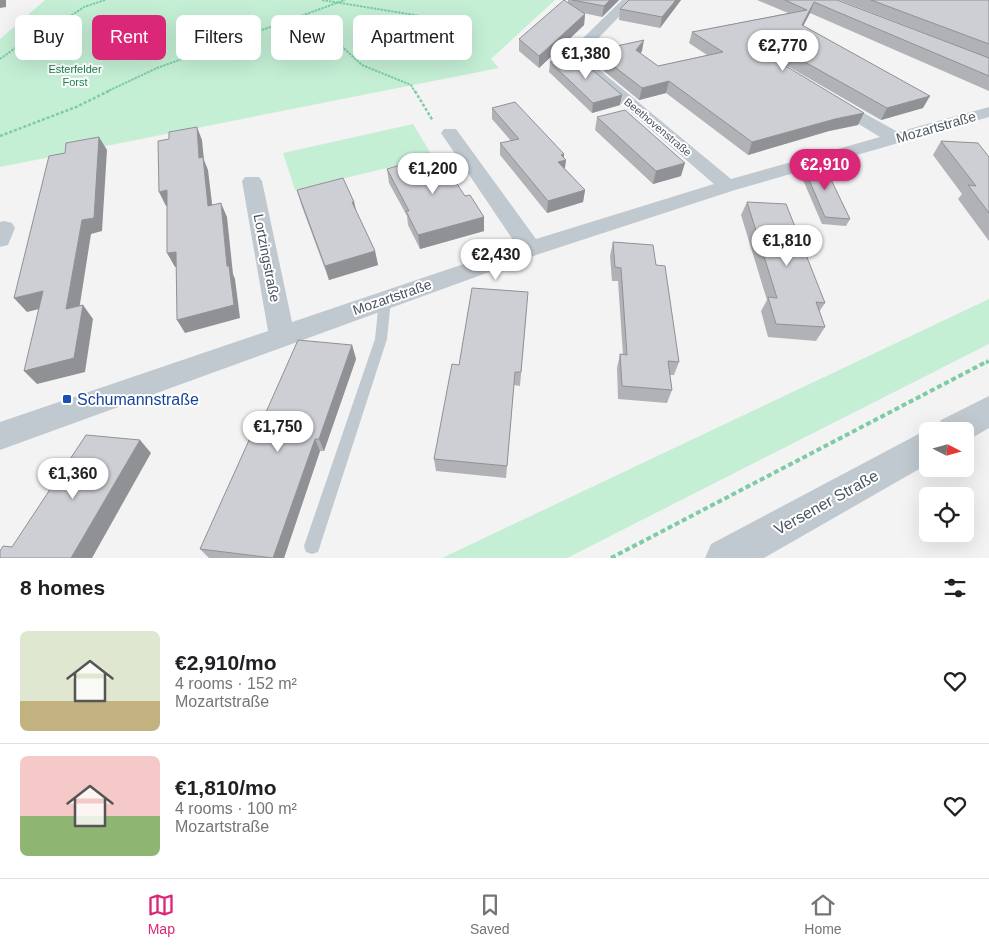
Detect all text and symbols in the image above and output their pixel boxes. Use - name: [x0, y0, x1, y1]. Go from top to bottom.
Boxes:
- chip: Buy: [15, 15, 82, 60]
- chip: Rent: [92, 15, 166, 60]
- chip: Filters: [176, 15, 261, 60]
- chip: New: [271, 15, 343, 60]
- chip: Apartment: [353, 15, 472, 60]
- pin: €2,770: [742, 30, 824, 72]
- text: €2,770: [759, 37, 807, 54]
- pin: €1,380: [545, 38, 627, 80]
- text: €1,380: [562, 45, 610, 62]
- park label: Esterfelder Forst: [48, 63, 102, 88]
- street label: Beethovenstraße: [622, 95, 694, 159]
- street label: Mozartstraße: [894, 108, 978, 146]
- pin: €2,910: [784, 148, 866, 191]
- pin: €1,200: [392, 152, 474, 195]
- text: €2,910: [801, 156, 849, 173]
- text: €1,200: [409, 160, 457, 177]
- street label: Lortzingstraße: [251, 213, 283, 304]
- pin: €1,810: [746, 224, 828, 267]
- text: €1,810: [763, 232, 811, 249]
- pin: €2,430: [455, 238, 537, 281]
- text: €2,430: [472, 246, 520, 263]
- street label: Mozartstraße: [350, 276, 434, 318]
- place label: Schumannstraße: [77, 391, 199, 408]
- marker: Schumannstraße: [61, 393, 73, 405]
- pin: €1,750: [237, 410, 319, 453]
- text: €1,750: [254, 418, 302, 435]
- north arrow: [919, 422, 974, 478]
- map controls: [919, 422, 974, 542]
- pin: €1,360: [32, 458, 114, 500]
- text: €1,360: [49, 465, 97, 482]
- street label: Versener Straße: [771, 467, 881, 538]
- button: locate: [919, 487, 974, 542]
- icon: filters: [941, 574, 969, 602]
- text: 8 homes: [20, 576, 105, 599]
- icon: home: [60, 651, 120, 711]
- text: €2,910/mo: [175, 651, 277, 674]
- icon: heart: [941, 667, 969, 695]
- text: 4 rooms · 152 m²: [175, 675, 297, 692]
- text: Mozartstraße: [175, 693, 269, 710]
- icon: home: [60, 776, 120, 836]
- text: €1,810/mo: [175, 776, 277, 799]
- icon: heart: [941, 792, 969, 820]
- text: 4 rooms · 100 m²: [175, 800, 297, 817]
- text: Mozartstraße: [175, 818, 269, 835]
- tab: Map: [147, 891, 175, 937]
- tab: Saved: [470, 891, 510, 937]
- tab: Home: [804, 891, 842, 937]

